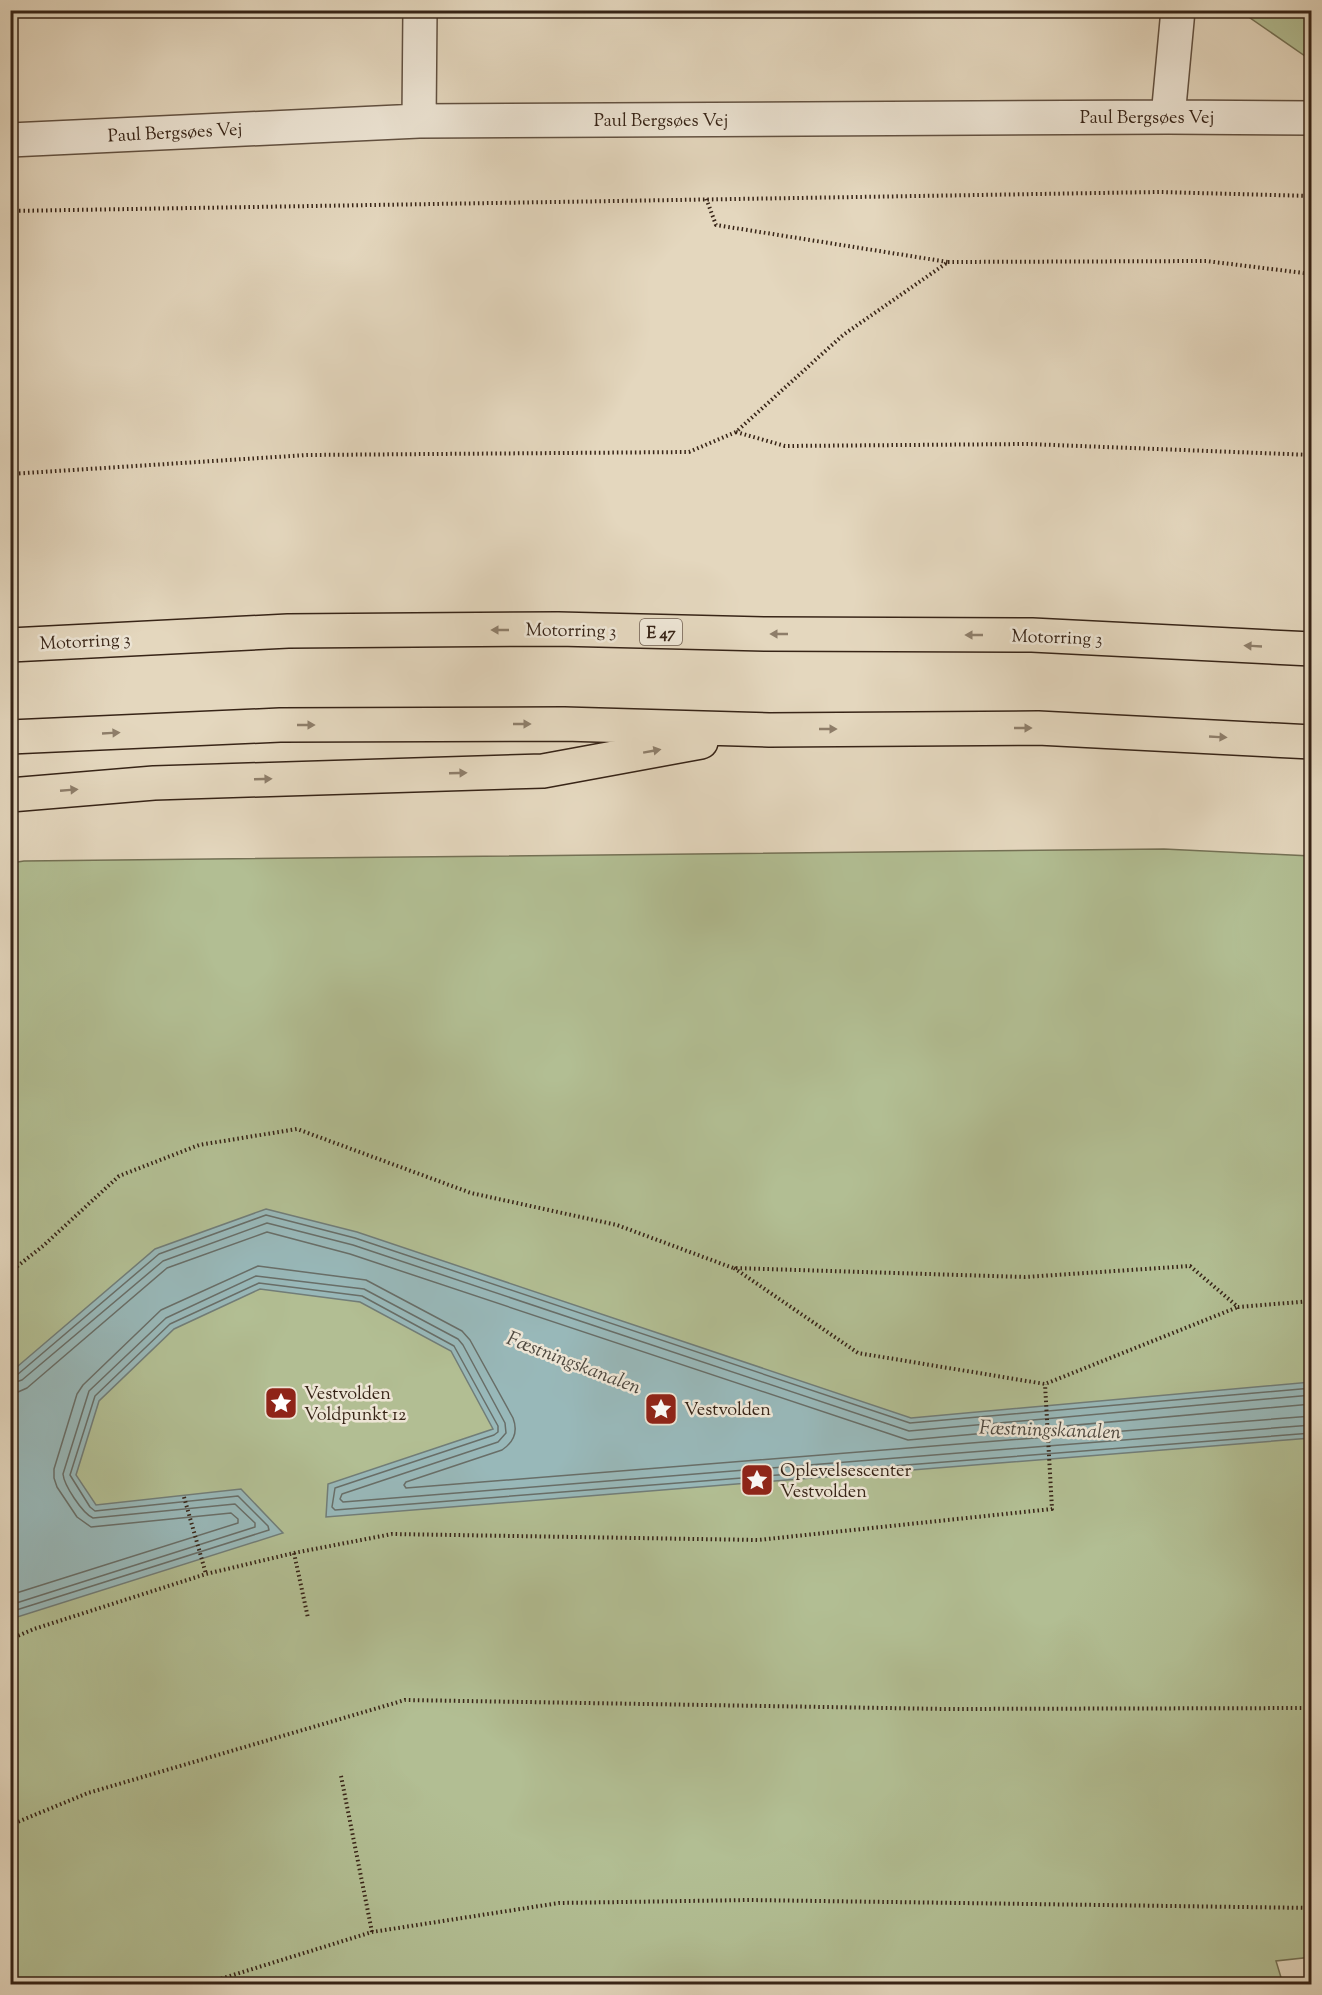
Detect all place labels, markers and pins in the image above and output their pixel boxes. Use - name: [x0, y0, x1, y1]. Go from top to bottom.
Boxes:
- place label: Vestvolden Voldpunkt 12: [304, 1382, 407, 1429]
- place icon: Vestvolden Voldpunkt 12: [263, 1385, 299, 1421]
- place icon: Vestvolden: [643, 1391, 679, 1427]
- place label: Vestvolden: [684, 1398, 771, 1424]
- place label: Oplevelsescenter Vestvolden: [780, 1459, 911, 1506]
- place icon: Oplevelsescenter Vestvolden: [739, 1462, 775, 1498]

